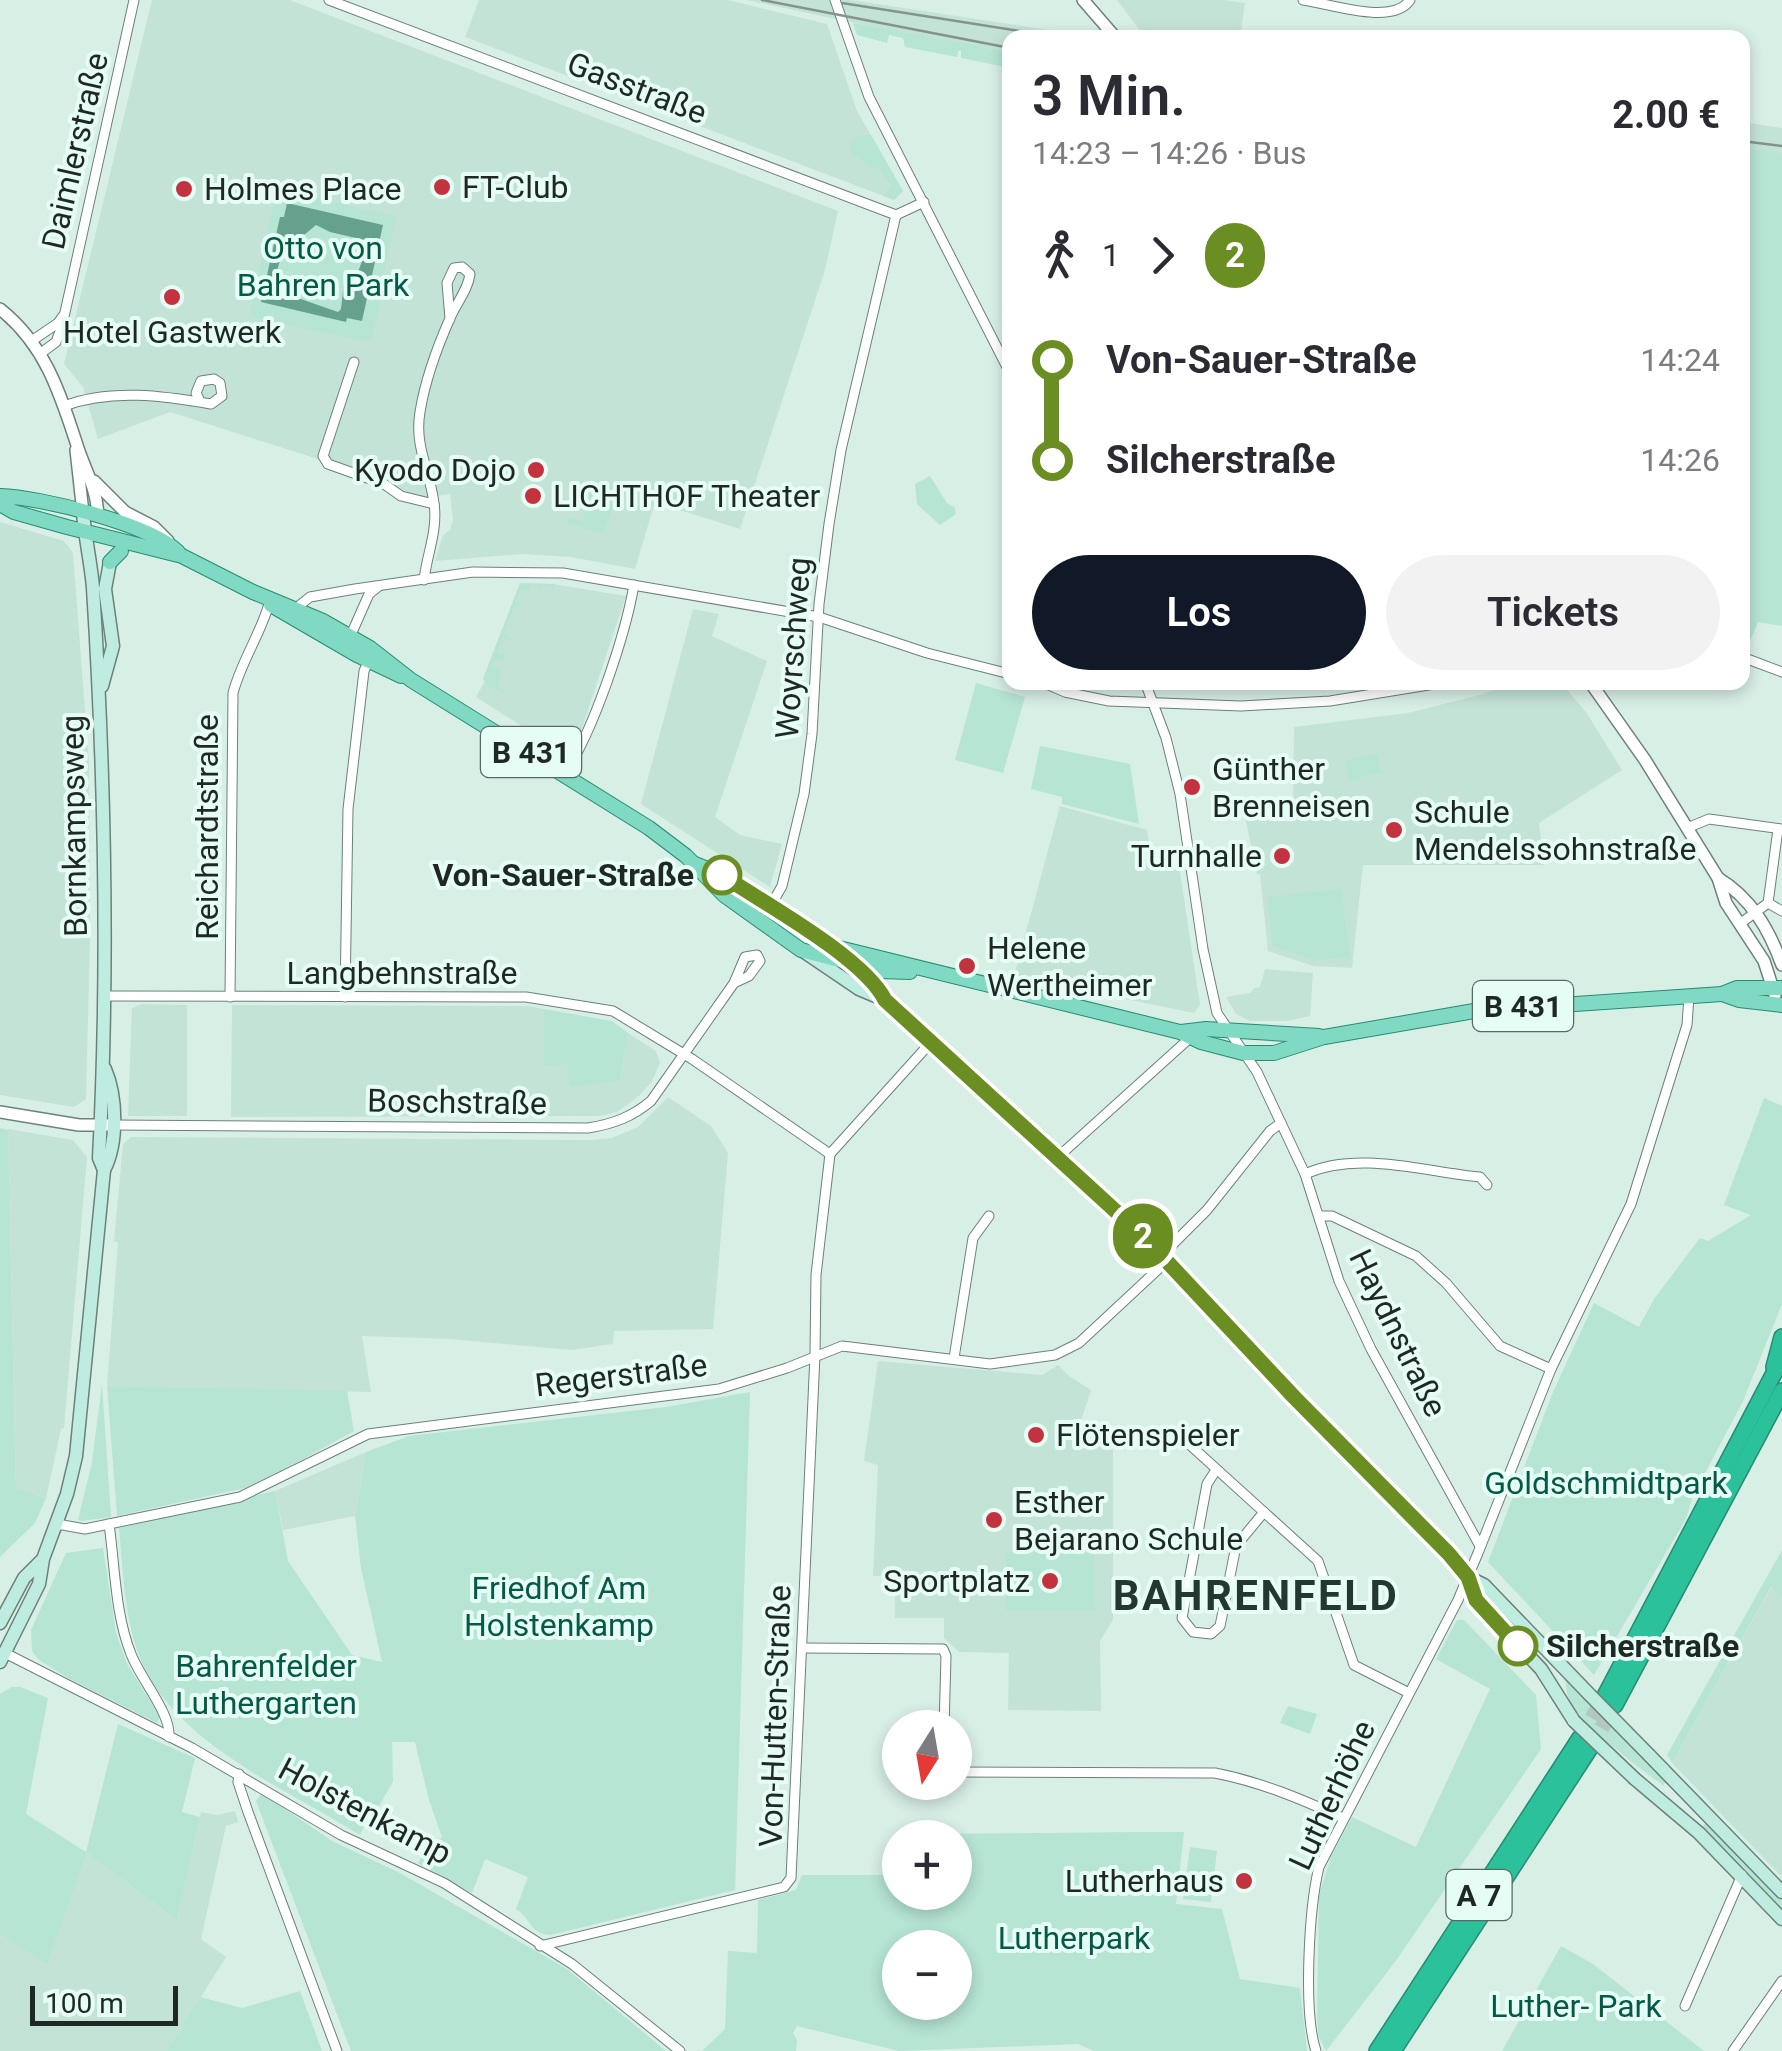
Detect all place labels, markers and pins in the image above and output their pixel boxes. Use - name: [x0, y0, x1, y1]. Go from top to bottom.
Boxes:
- place label: FT-Club: [462, 168, 569, 206]
- place label: Holmes Place: [204, 170, 401, 208]
- marker: FT-Club: [431, 176, 453, 198]
- marker: Holmes Place: [173, 178, 195, 200]
- marker: Hotel Gastwerk: [161, 286, 183, 308]
- place label: Hotel Gastwerk: [63, 313, 282, 351]
- place label: Kyodo Dojo: [354, 451, 516, 489]
- marker: Kyodo Dojo: [525, 459, 547, 481]
- place label: LICHTHOF Theater: [553, 477, 821, 515]
- marker: LICHTHOF Theater: [522, 485, 544, 507]
- place label: Günther Brenneisen: [1212, 750, 1371, 825]
- marker: Günther Brenneisen: [1181, 776, 1203, 798]
- place label: Schule Mendelssohnstraße: [1414, 793, 1697, 868]
- marker: Schule Mendelssohnstraße: [1383, 819, 1405, 841]
- place label: Turnhalle: [1131, 837, 1262, 875]
- marker: Turnhalle: [1271, 845, 1293, 867]
- place label: Von-Sauer-Straße: [432, 856, 694, 894]
- marker: Von-Sauer-Straße: [703, 856, 741, 894]
- place label: Helene Wertheimer: [987, 929, 1152, 1004]
- marker: Helene Wertheimer: [956, 955, 978, 977]
- place label: Flötenspieler: [1056, 1416, 1240, 1454]
- marker: Flötenspieler: [1025, 1424, 1047, 1446]
- place label: Esther Bejarano Schule: [1014, 1483, 1243, 1558]
- marker: Esther Bejarano Schule: [983, 1509, 1005, 1531]
- place label: Sportplatz: [883, 1562, 1030, 1600]
- marker: Sportplatz: [1039, 1570, 1061, 1592]
- marker: Silcherstraße: [1499, 1627, 1537, 1665]
- place label: Silcherstraße: [1546, 1627, 1739, 1665]
- place label: Lutherhaus: [1065, 1862, 1224, 1900]
- marker: Lutherhaus: [1233, 1870, 1255, 1892]

